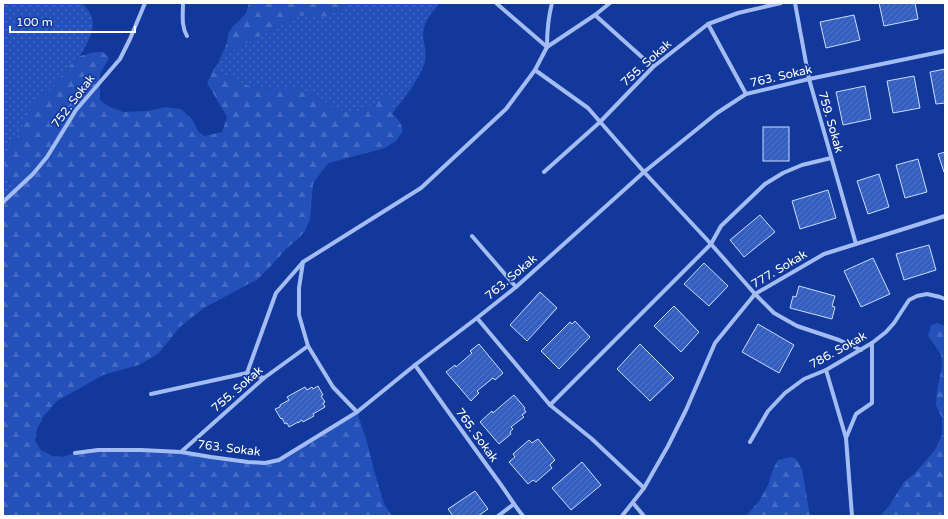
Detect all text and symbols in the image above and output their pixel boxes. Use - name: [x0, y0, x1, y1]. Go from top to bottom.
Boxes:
- scale bar: [10, 8, 135, 34]
- text: 100 m: [16, 15, 53, 29]
- street label: 755. Sokak: [618, 36, 674, 89]
- street label: 763. Sokak: [749, 62, 814, 90]
- street label: 752. Sokak: [48, 71, 98, 130]
- street label: 759. Sokak: [816, 90, 847, 155]
- street label: 777. Sokak: [749, 247, 810, 291]
- street label: 763. Sokak: [482, 251, 540, 303]
- street label: 786. Sokak: [807, 328, 869, 371]
- street label: 755. Sokak: [209, 363, 266, 415]
- street label: 765. Sokak: [453, 405, 501, 465]
- street label: 763. Sokak: [197, 437, 262, 459]

